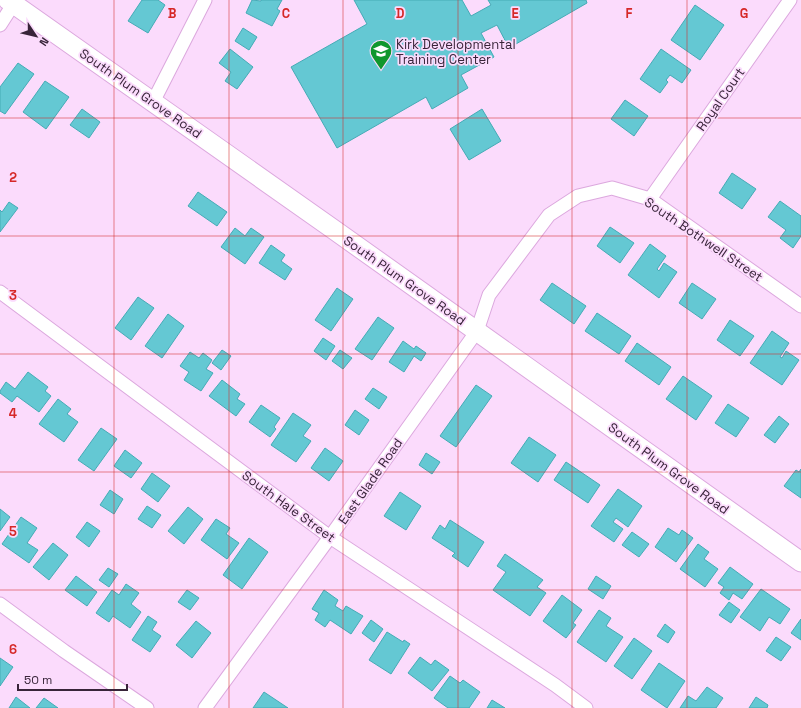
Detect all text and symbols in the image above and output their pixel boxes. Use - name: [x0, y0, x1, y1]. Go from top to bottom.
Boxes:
- text: B: [168, 5, 177, 22]
- text: C: [282, 5, 290, 22]
- text: D: [396, 5, 405, 22]
- text: E: [511, 5, 519, 22]
- text: F: [626, 5, 633, 22]
- text: G: [740, 5, 748, 22]
- north arrow: [16, 16, 56, 56]
- text: N: [36, 35, 52, 49]
- place label: Kirk Developmental Training Center: [396, 36, 516, 68]
- school or university icon: Kirk Developmental Training Center: [368, 38, 394, 71]
- street label: South Plum Grove Road: [76, 45, 205, 142]
- street label: Royal Court: [692, 64, 748, 134]
- text: 2: [9, 169, 17, 186]
- street label: South Bothwell Street: [641, 194, 766, 285]
- street label: South Plum Grove Road: [340, 232, 469, 329]
- text: 3: [9, 287, 17, 304]
- text: 4: [9, 405, 17, 422]
- street label: South Plum Grove Road: [605, 419, 733, 518]
- street label: East Glade Road: [334, 435, 406, 528]
- street label: South Hale Street: [239, 467, 339, 546]
- text: 5: [9, 523, 17, 540]
- text: 6: [9, 641, 17, 658]
- scale bar: [18, 666, 127, 692]
- text: 50 m: [24, 672, 52, 688]

